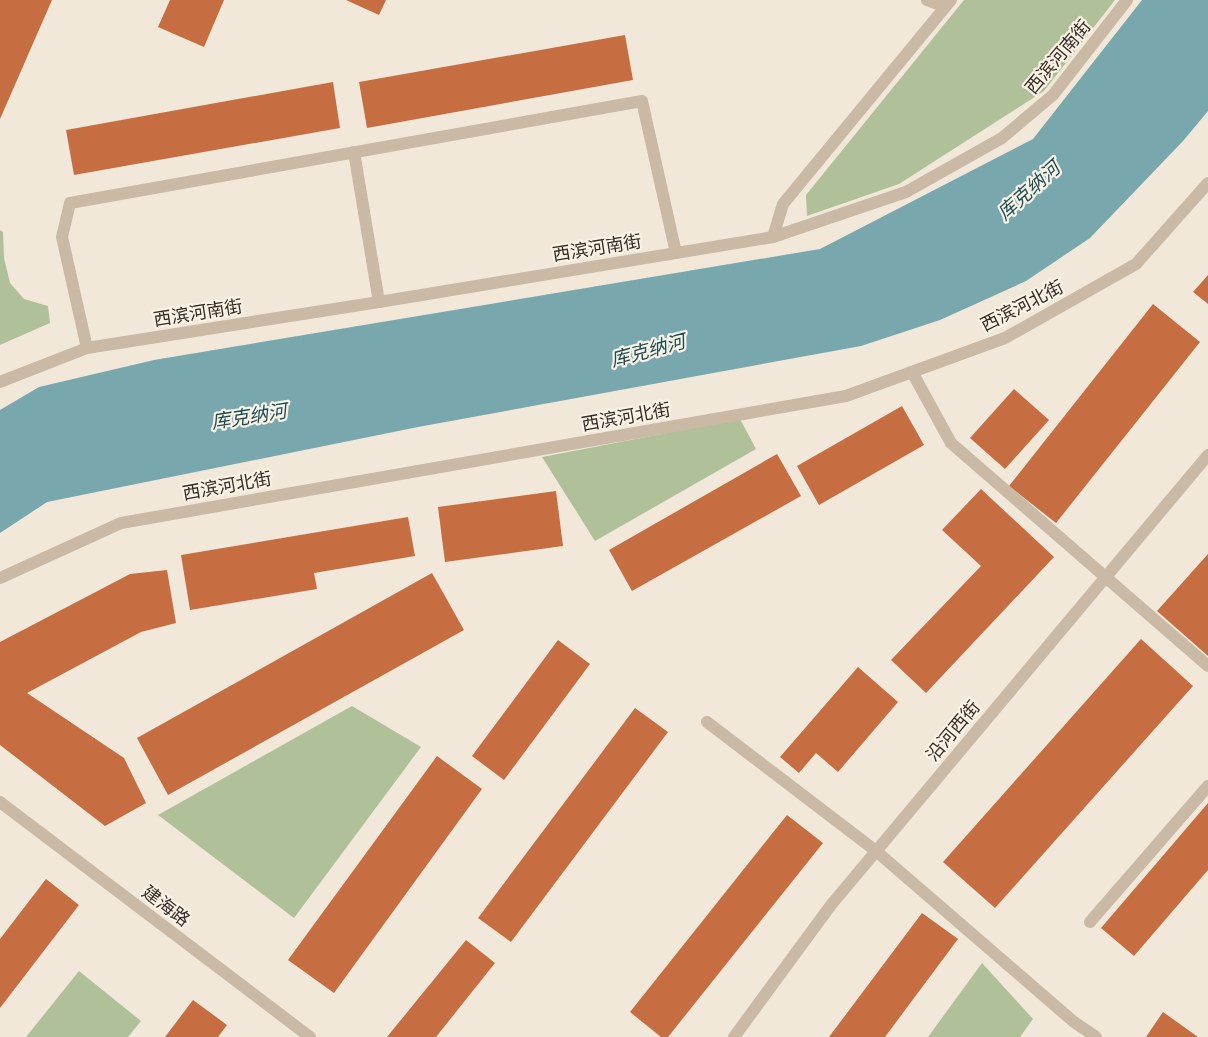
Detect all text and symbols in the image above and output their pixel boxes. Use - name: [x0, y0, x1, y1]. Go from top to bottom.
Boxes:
- street label: 西滨河南街: [1021, 15, 1095, 99]
- water label: 库克纳河: [993, 155, 1068, 225]
- street label: 西滨河南街: [551, 230, 643, 266]
- street label: 西滨河北街: [977, 276, 1067, 336]
- street label: 西滨河南街: [152, 295, 244, 331]
- water label: 库克纳河: [608, 330, 691, 371]
- street label: 西滨河北街: [580, 398, 672, 436]
- water label: 库克纳河: [210, 400, 292, 434]
- street label: 西滨河北街: [181, 467, 273, 505]
- street label: 沿河西街: [921, 696, 985, 766]
- street label: 建海路: [138, 881, 194, 931]

